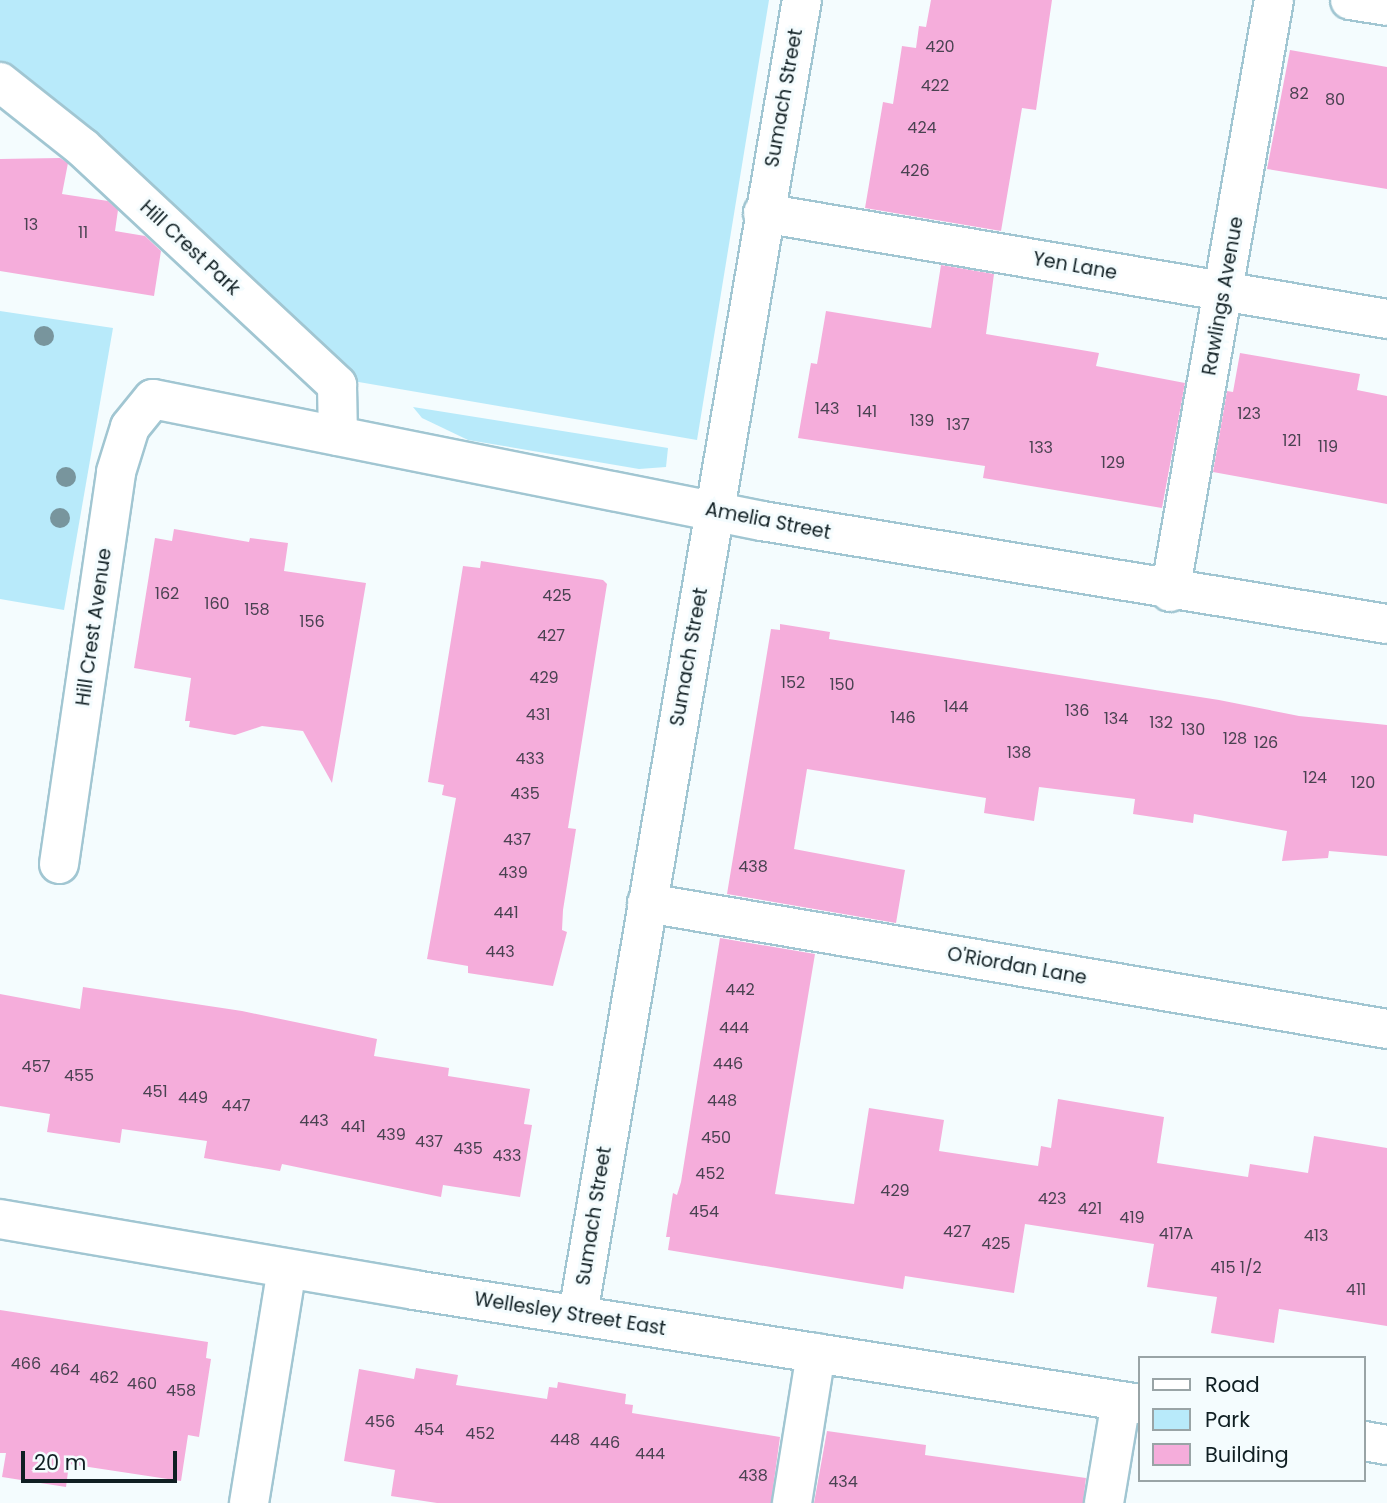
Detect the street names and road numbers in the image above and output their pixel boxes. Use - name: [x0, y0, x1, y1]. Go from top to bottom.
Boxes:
- street label: Sumach Street: [761, 27, 807, 169]
- street label: Hill Crest Park: [135, 196, 245, 300]
- street label: Rawlings Avenue: [1198, 215, 1248, 377]
- street label: Yen Lane: [1031, 247, 1119, 285]
- street label: Amelia Street: [703, 498, 833, 544]
- street label: Hill Crest Avenue: [72, 547, 116, 707]
- street label: Sumach Street: [666, 586, 712, 728]
- street label: O'Riordan Lane: [945, 943, 1089, 989]
- street label: Sumach Street: [572, 1145, 616, 1287]
- street label: Wellesley Street East: [473, 1288, 667, 1340]

